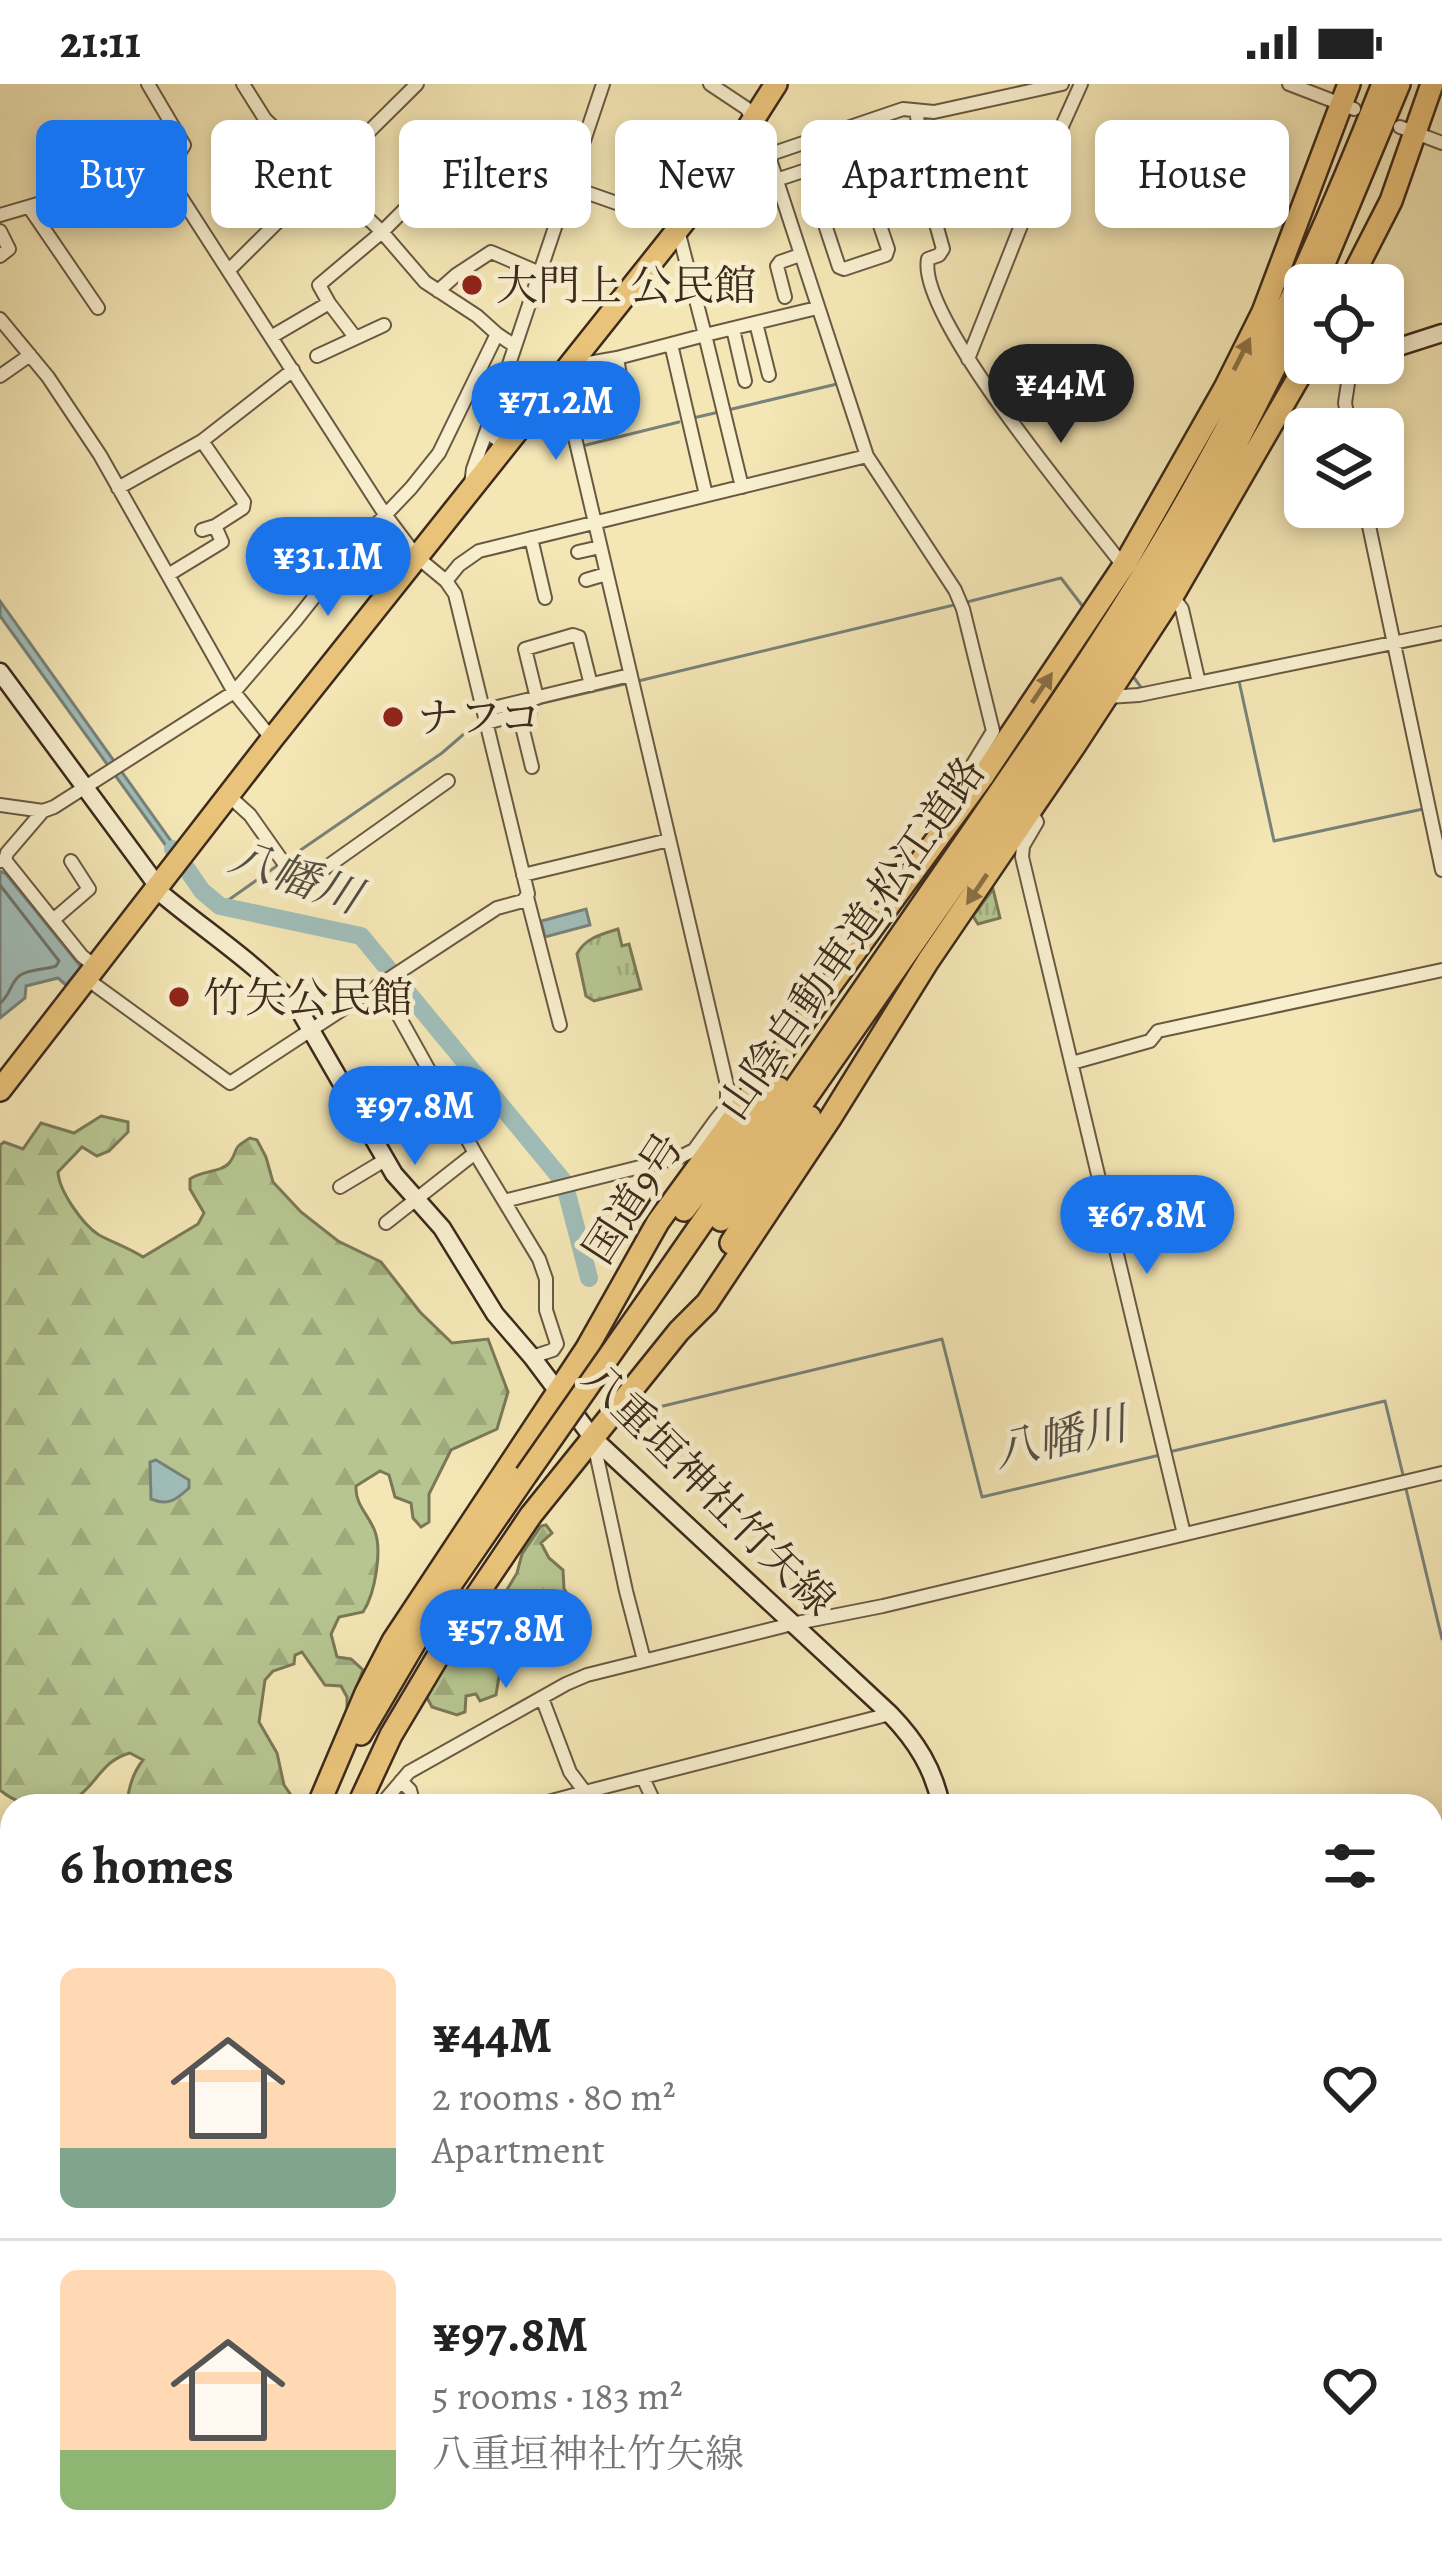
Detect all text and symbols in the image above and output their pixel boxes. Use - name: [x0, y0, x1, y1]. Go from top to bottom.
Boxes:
- text: 21:11: [60, 11, 141, 73]
- chip: Buy: [36, 120, 187, 228]
- chip: Rent: [211, 120, 375, 228]
- chip: Filters: [399, 120, 591, 228]
- chip: New: [615, 120, 777, 228]
- chip: Apartment: [801, 120, 1071, 228]
- chip: House: [1095, 120, 1289, 228]
- place label: 大門上 公民館: [496, 257, 756, 314]
- map controls: [1284, 264, 1404, 528]
- button: locate: [1284, 264, 1404, 384]
- marker: 大門上 公民館: [459, 272, 485, 298]
- one-way arrow: [1231, 337, 1251, 371]
- pin: ¥44M: [990, 344, 1132, 446]
- text: ¥44M: [1015, 356, 1107, 409]
- pin: ¥71.2M: [458, 361, 654, 463]
- text: ¥71.2M: [498, 373, 614, 426]
- button: layers: [1284, 408, 1404, 528]
- pin: ¥31.1M: [230, 517, 426, 619]
- text: ¥31.1M: [273, 529, 383, 582]
- one-way arrow: [1030, 672, 1052, 705]
- place label: ナフコ: [417, 689, 541, 746]
- marker: ナフコ: [380, 704, 406, 730]
- street label: 山陰自動車道;松江道路: [704, 746, 998, 1130]
- water label: 八幡川: [221, 826, 374, 930]
- one-way arrow: [967, 872, 989, 905]
- place label: 竹矢公民館: [203, 969, 413, 1026]
- marker: 竹矢公民館: [166, 984, 192, 1010]
- pin: ¥97.8M: [317, 1066, 513, 1168]
- text: ¥97.8M: [355, 1078, 475, 1131]
- street label: 国道9号: [570, 1122, 696, 1274]
- pin: ¥67.8M: [1049, 1175, 1245, 1277]
- text: ¥67.8M: [1087, 1187, 1207, 1240]
- street label: 八重垣神社竹矢線: [570, 1350, 848, 1628]
- water label: 八幡川: [987, 1391, 1138, 1483]
- pin: ¥57.8M: [408, 1589, 604, 1691]
- text: ¥57.8M: [447, 1601, 565, 1654]
- text: 6 homes: [60, 1831, 234, 1901]
- icon: filters: [1317, 1833, 1383, 1899]
- text: ¥44M: [432, 2000, 552, 2070]
- icon: home: [156, 2016, 300, 2160]
- icon: heart: [1317, 2055, 1383, 2121]
- text: 2 rooms · 80 m²: [432, 2070, 676, 2123]
- text: Apartment: [432, 2123, 605, 2176]
- text: ¥97.8M: [432, 2299, 588, 2369]
- icon: home: [156, 2318, 300, 2462]
- icon: heart: [1317, 2357, 1383, 2423]
- text: 5 rooms · 183 m²: [432, 2369, 683, 2422]
- text: 八重垣神社竹矢線: [432, 2427, 744, 2480]

